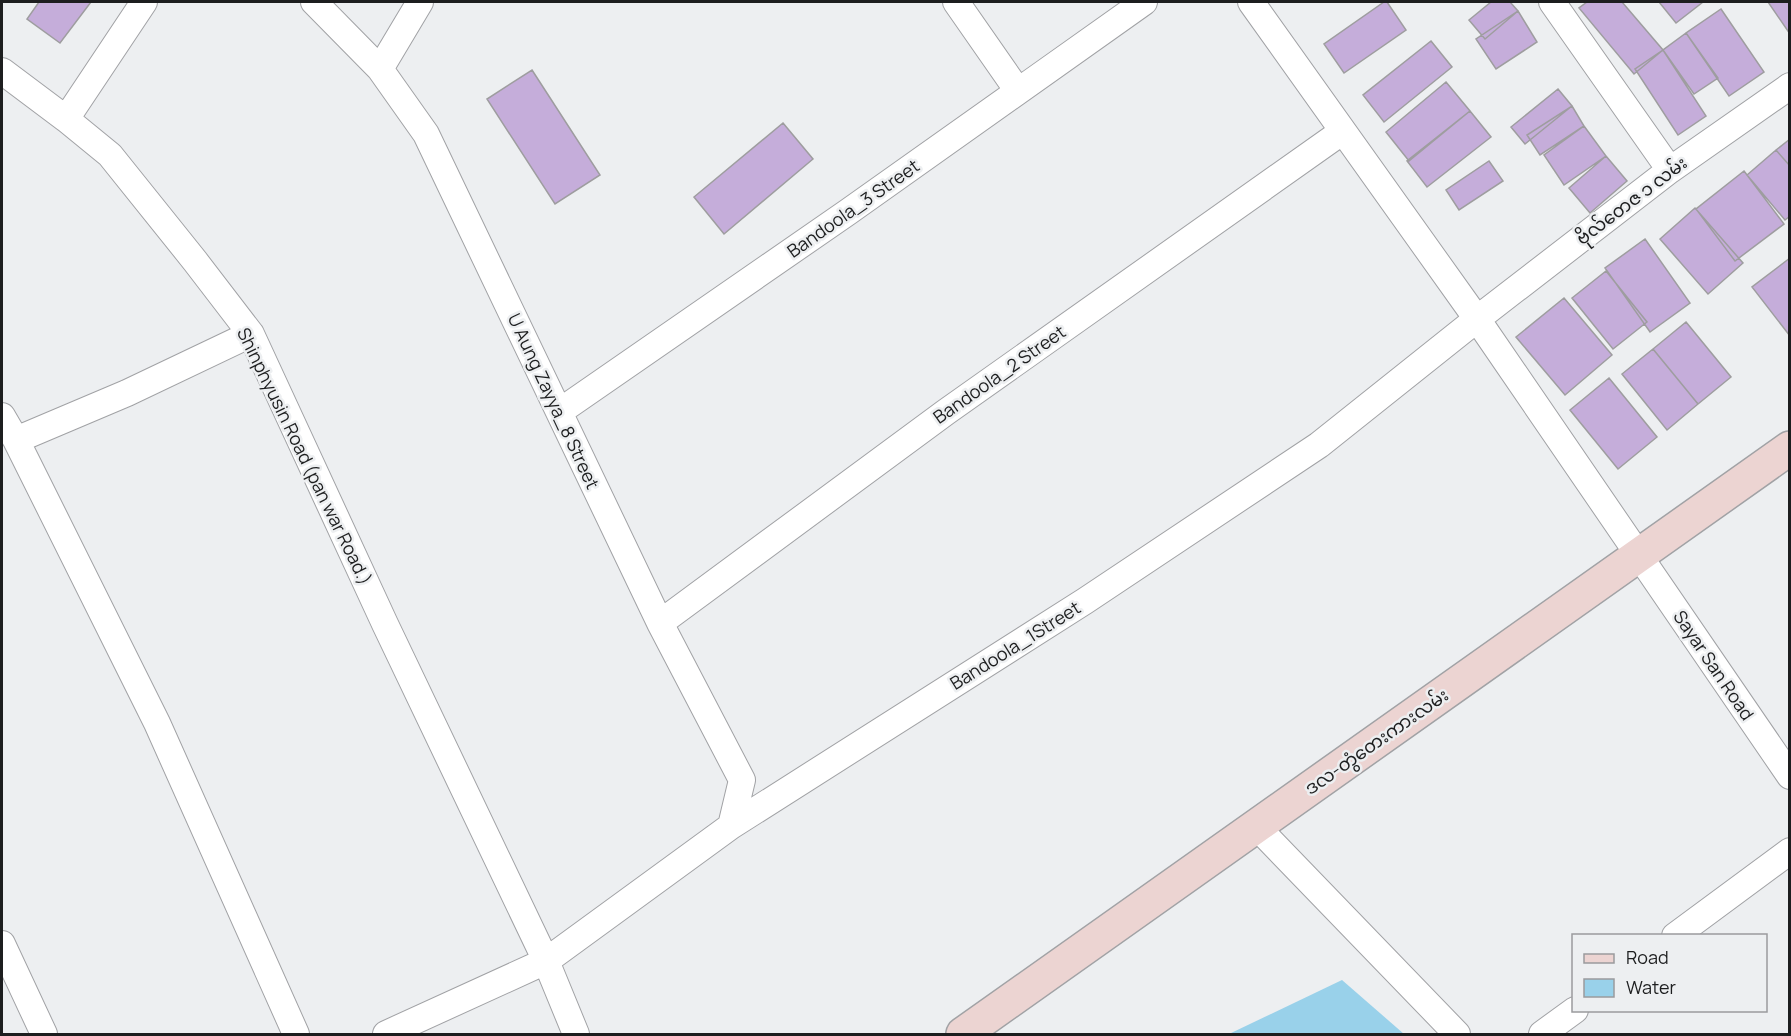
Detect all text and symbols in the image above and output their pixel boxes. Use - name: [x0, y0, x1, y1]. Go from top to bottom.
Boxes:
- street label: ဗိုလ်တေဇ ၁ လမ်း: [1570, 150, 1694, 253]
- street label: Bandoola_3 Street: [782, 153, 924, 263]
- street label: U Aung Zayya_8 Street: [503, 309, 605, 493]
- street label: Bandoola_2 Street: [928, 319, 1070, 429]
- street label: Shinphyusin Road (pan war Road.): [232, 323, 378, 589]
- street label: Bandoola_1Street: [945, 595, 1085, 695]
- street label: Sayar San Road: [1668, 605, 1760, 725]
- street label: ဒလ-တွံတေးကားလမ်း: [1299, 682, 1455, 803]
- legend: [1572, 934, 1767, 1012]
- text: Road: [1626, 945, 1669, 969]
- text: Water: [1626, 975, 1676, 999]

